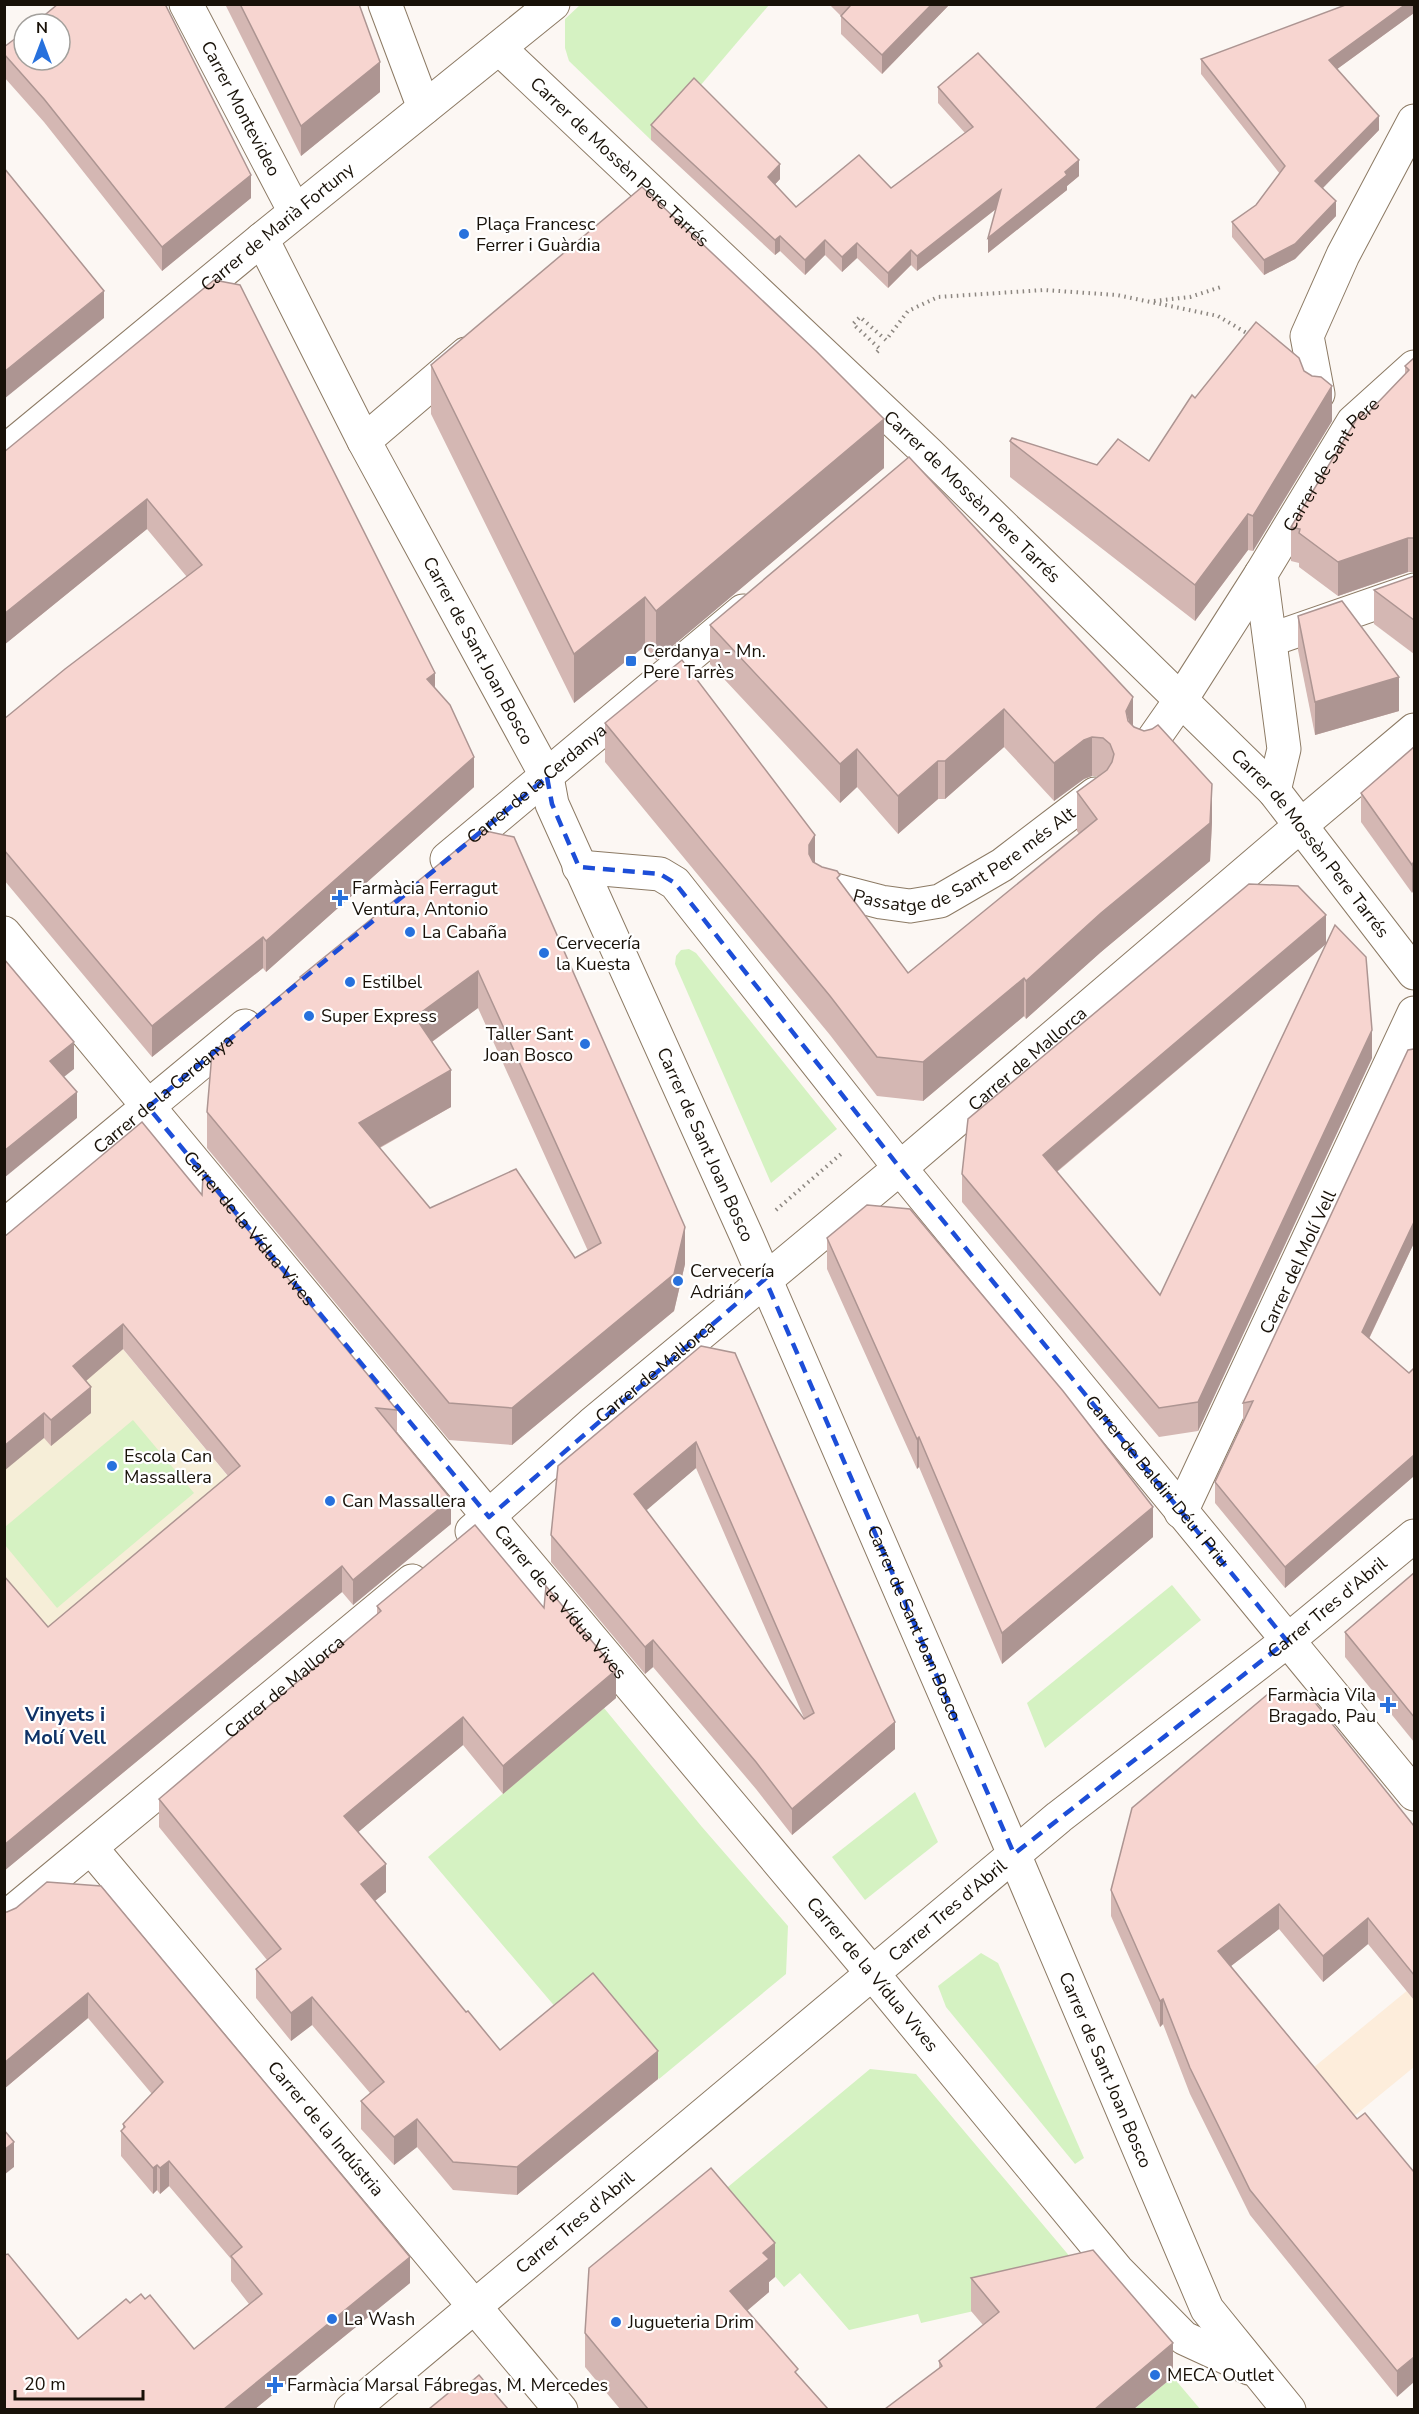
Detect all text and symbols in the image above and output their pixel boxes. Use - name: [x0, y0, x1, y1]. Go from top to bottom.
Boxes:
- north arrow: [12, 12, 72, 72]
- text: N: [36, 17, 48, 39]
- street label: Carrer Montevideo: [195, 37, 286, 180]
- street label: Carrer de Mossèn Pere Tarrés: [525, 72, 714, 252]
- street label: Carrer de Marià Fortuny: [195, 157, 360, 297]
- place label: Plaça Francesc Ferrer i Guàrdia: [476, 212, 601, 257]
- marker: Plaça Francesc Ferrer i Guàrdia: [457, 227, 471, 241]
- street label: Carrer de Sant Pere: [1277, 392, 1385, 536]
- street label: Carrer de Mossèn Pere Tarrés: [878, 405, 1066, 588]
- street label: Carrer de Sant Joan Bosco: [417, 552, 539, 749]
- place label: Cerdanya - Mn. Pere Tarrès: [643, 639, 766, 684]
- marker: Cerdanya - Mn. Pere Tarrès: [624, 654, 638, 668]
- street label: Carrer de la Cerdanya: [462, 718, 612, 849]
- street label: Carrer de Mossèn Pere Tarrés: [1226, 744, 1395, 943]
- street label: Passatge de Sant Pere més Alt: [851, 801, 1081, 918]
- place label: Farmàcia Ferragut Ventura, Antonio: [351, 876, 498, 921]
- marker: Farmàcia Ferragut Ventura, Antonio: [333, 891, 347, 905]
- place label: La Cabaña: [422, 920, 507, 944]
- marker: La Cabaña: [403, 925, 417, 939]
- place label: Cervecería la Kuesta: [556, 931, 641, 976]
- marker: Cervecería la Kuesta: [537, 946, 551, 960]
- place label: Estilbel: [362, 970, 423, 994]
- marker: Estilbel: [343, 975, 357, 989]
- street label: Carrer de Mallorca: [963, 1001, 1092, 1117]
- place label: Super Express: [321, 1004, 437, 1028]
- marker: Super Express: [302, 1009, 316, 1023]
- place label: Taller Sant Joan Bosco: [483, 1022, 574, 1067]
- street label: Carrer de la Cerdanya: [88, 1029, 238, 1159]
- marker: Taller Sant Joan Bosco: [578, 1037, 592, 1051]
- street label: Carrer de Sant Joan Bosco: [651, 1044, 760, 1246]
- street label: Carrer de la Vídua Vives: [178, 1146, 321, 1311]
- street label: Carrer del Molí Vell: [1254, 1186, 1342, 1338]
- place label: Cervecería Adrián: [690, 1259, 775, 1304]
- marker: Cervecería Adrián: [671, 1274, 685, 1288]
- street label: Carrer de Mallorca: [590, 1315, 720, 1428]
- street label: Carrer de Baldiri Déu i Priu: [1080, 1390, 1235, 1572]
- place label: Escola Can Massallera: [124, 1444, 212, 1489]
- marker: Escola Can Massallera: [105, 1459, 119, 1473]
- place label: Can Massallera: [342, 1489, 466, 1513]
- marker: Can Massallera: [323, 1494, 337, 1508]
- street label: Carrer de la Vídua Vives: [489, 1520, 632, 1684]
- street label: Carrer de Sant Joan Bosco: [861, 1522, 967, 1724]
- street label: Carrer Tres d'Abril: [1263, 1551, 1392, 1664]
- street label: Carrer de Mallorca: [219, 1630, 349, 1744]
- place label: Farmàcia Vila Bragado, Pau: [1267, 1683, 1376, 1728]
- marker: Farmàcia Vila Bragado, Pau: [1381, 1698, 1395, 1712]
- district label: Vinyets i Molí Vell: [24, 1701, 107, 1751]
- street label: Carrer Tres d'Abril: [883, 1853, 1012, 1967]
- street label: Carrer de la Vídua Vives: [801, 1892, 944, 2057]
- street label: Carrer de Sant Joan Bosco: [1053, 1968, 1158, 2172]
- street label: Carrer de la Indústria: [262, 2056, 389, 2202]
- street label: Carrer Tres d'Abril: [511, 2165, 640, 2279]
- place label: La Wash: [344, 2307, 415, 2331]
- place label: Jugueteria Drim: [627, 2310, 754, 2334]
- marker: La Wash: [325, 2312, 339, 2326]
- marker: Jugueteria Drim: [609, 2315, 623, 2329]
- scale bar: [15, 2363, 142, 2401]
- place label: MECA Outlet: [1167, 2363, 1274, 2387]
- marker: MECA Outlet: [1148, 2368, 1162, 2382]
- text: 20 m: [24, 2372, 66, 2396]
- place label: Farmàcia Marsal Fábregas, M. Mercedes: [287, 2373, 608, 2397]
- marker: Farmàcia Marsal Fábregas, M. Mercedes: [268, 2378, 282, 2392]

